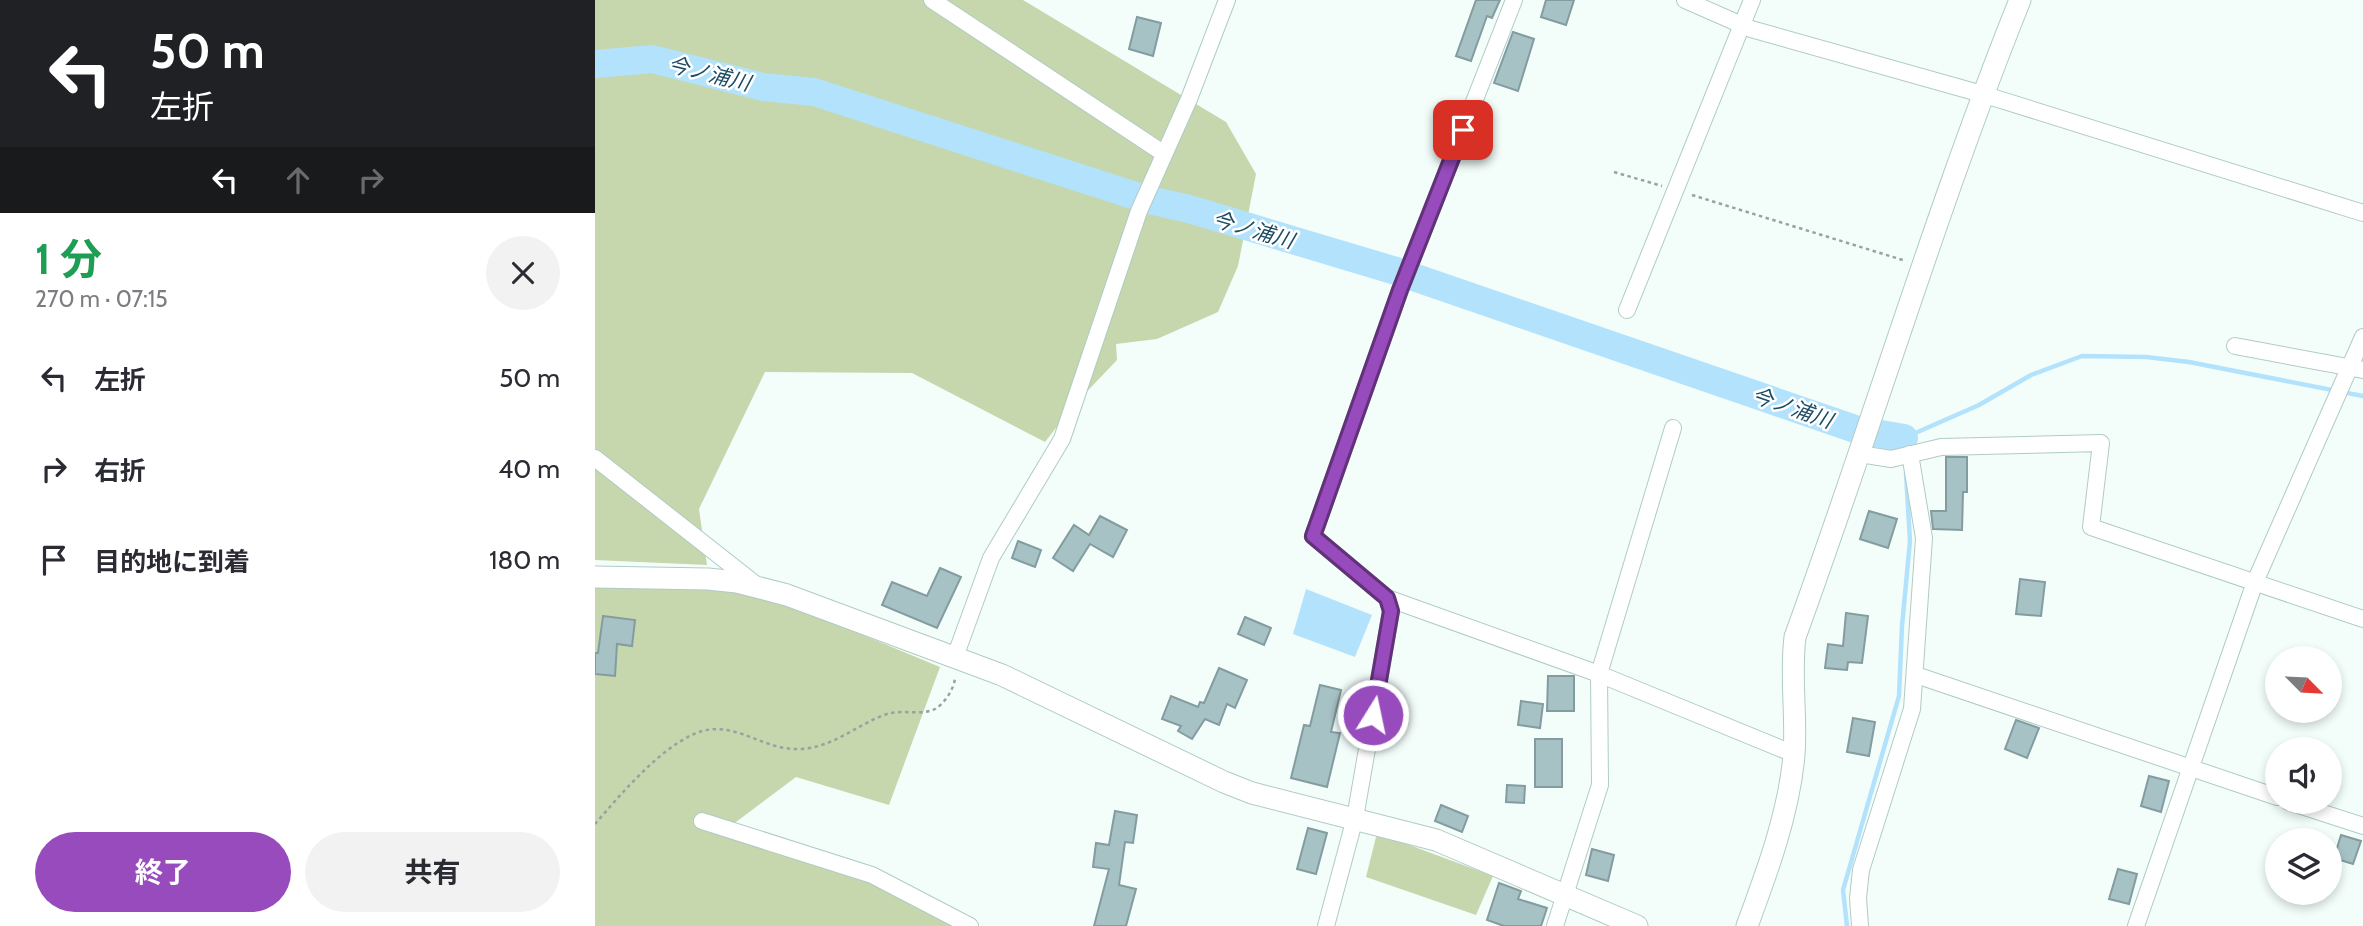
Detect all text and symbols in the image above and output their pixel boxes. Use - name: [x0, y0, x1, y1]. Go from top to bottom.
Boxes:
- text: 50 m: [150, 21, 265, 80]
- icon: left: [35, 28, 126, 119]
- water label: 今ノ浦川: [665, 51, 755, 96]
- text: 左折: [150, 87, 214, 126]
- pin: [1433, 100, 1493, 160]
- icon: arrive: [1444, 111, 1482, 149]
- icon: left: [206, 161, 244, 199]
- icon: ahead: [279, 161, 317, 199]
- icon: right: [352, 161, 390, 199]
- water label: 今ノ浦川: [1209, 206, 1299, 254]
- text: 1 分: [35, 233, 102, 285]
- button: close: [486, 236, 560, 310]
- text: 270 m · 07:15: [35, 285, 168, 313]
- icon: left: [35, 359, 73, 397]
- text: 50 m: [499, 362, 560, 394]
- text: 左折: [94, 364, 146, 396]
- water label: 今ノ浦川: [1748, 382, 1838, 434]
- icon: right: [35, 450, 73, 488]
- text: 40 m: [498, 453, 560, 485]
- text: 右折: [94, 455, 146, 487]
- icon: arrive: [35, 541, 73, 579]
- text: 180 m: [489, 544, 560, 576]
- text: 目的地に到着: [94, 546, 250, 578]
- north arrow: [2265, 646, 2341, 723]
- map controls: [2265, 646, 2342, 905]
- position arrow: [1336, 678, 1410, 752]
- button: sound: [2265, 737, 2342, 814]
- button: layers: [2265, 828, 2342, 905]
- button: 終了: [35, 832, 291, 912]
- button: 共有: [305, 832, 560, 912]

